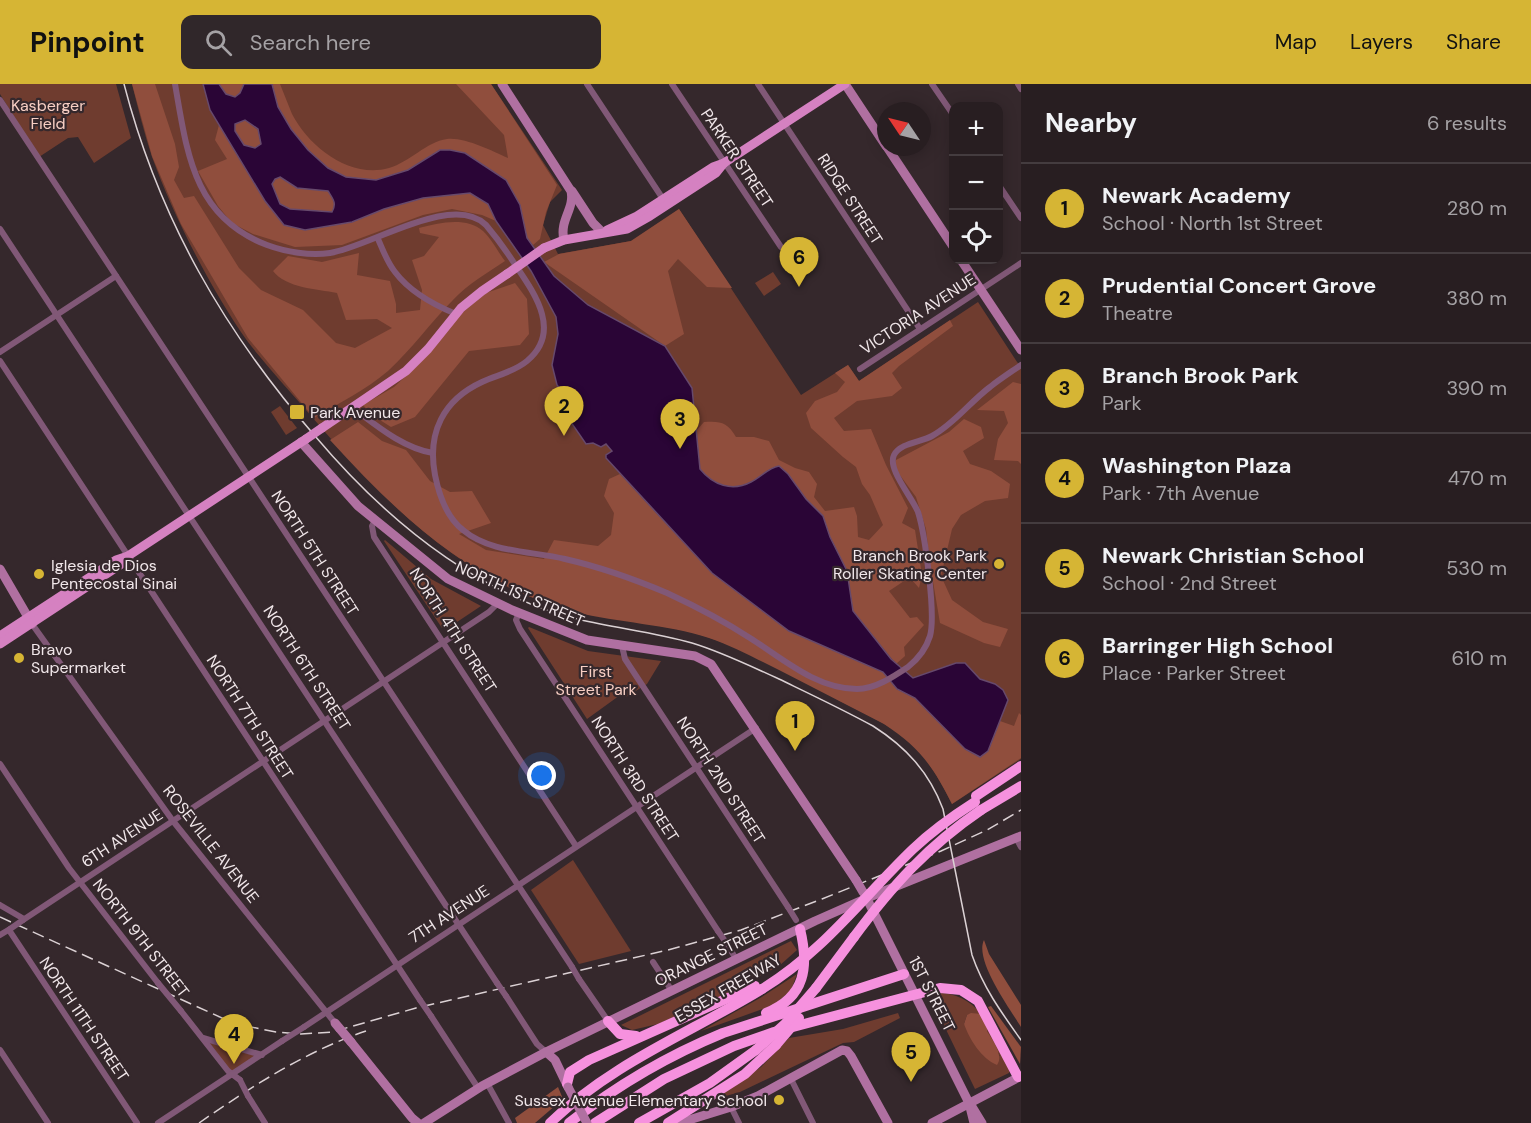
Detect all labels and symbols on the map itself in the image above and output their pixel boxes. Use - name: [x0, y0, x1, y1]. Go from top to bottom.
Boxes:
- park label: Kasberger Field: [11, 95, 85, 134]
- north arrow: [877, 102, 931, 156]
- street label: PARKER STREET: [696, 105, 778, 211]
- street label: RIDGE STREET: [813, 150, 887, 248]
- pin: 6: [780, 238, 818, 287]
- street label: VICTORIA AVENUE: [856, 269, 980, 359]
- pin: 2: [544, 386, 584, 436]
- pin: 3: [660, 400, 700, 449]
- place label: Park Avenue: [310, 402, 400, 423]
- marker: Park Avenue: [288, 403, 306, 421]
- street label: NORTH 5TH STREET: [267, 486, 363, 620]
- place label: Branch Brook Park Roller Skating Center: [833, 545, 987, 584]
- place label: Iglesia de Dios Pentecostal Sinai: [51, 555, 177, 594]
- street label: NORTH 1ST STREET: [452, 556, 588, 632]
- marker: Branch Brook Park Roller Skating Center: [992, 557, 1006, 571]
- street label: NORTH 4TH STREET: [405, 564, 501, 696]
- marker: Iglesia de Dios Pentecostal Sinai: [32, 567, 46, 581]
- street label: NORTH 6TH STREET: [259, 601, 355, 735]
- place label: Bravo Supermarket: [31, 639, 126, 678]
- marker: Bravo Supermarket: [12, 651, 26, 665]
- street label: NORTH 7TH STREET: [202, 651, 298, 783]
- park label: First Street Park: [555, 661, 637, 700]
- pin: 1: [776, 702, 814, 751]
- street label: NORTH 3RD STREET: [586, 712, 684, 846]
- street label: NORTH 2ND STREET: [672, 713, 770, 847]
- your location: [527, 761, 556, 790]
- street label: ROSEVILLE AVENUE: [158, 781, 264, 907]
- street label: 6TH AVENUE: [77, 804, 167, 872]
- street label: NORTH 9TH STREET: [88, 874, 194, 1002]
- street label: 7TH AVENUE: [405, 880, 493, 948]
- street label: ORANGE STREET: [651, 918, 771, 992]
- street label: ESSEX FREEWAY: [671, 949, 785, 1027]
- street label: NORTH 11TH STREET: [35, 953, 133, 1085]
- street label: 1ST STREET: [904, 953, 960, 1035]
- pin: 4: [214, 1014, 254, 1064]
- pin: 5: [892, 1032, 930, 1082]
- place label: Sussex Avenue Elementary School: [515, 1090, 767, 1111]
- marker: Sussex Avenue Elementary School: [772, 1093, 786, 1107]

